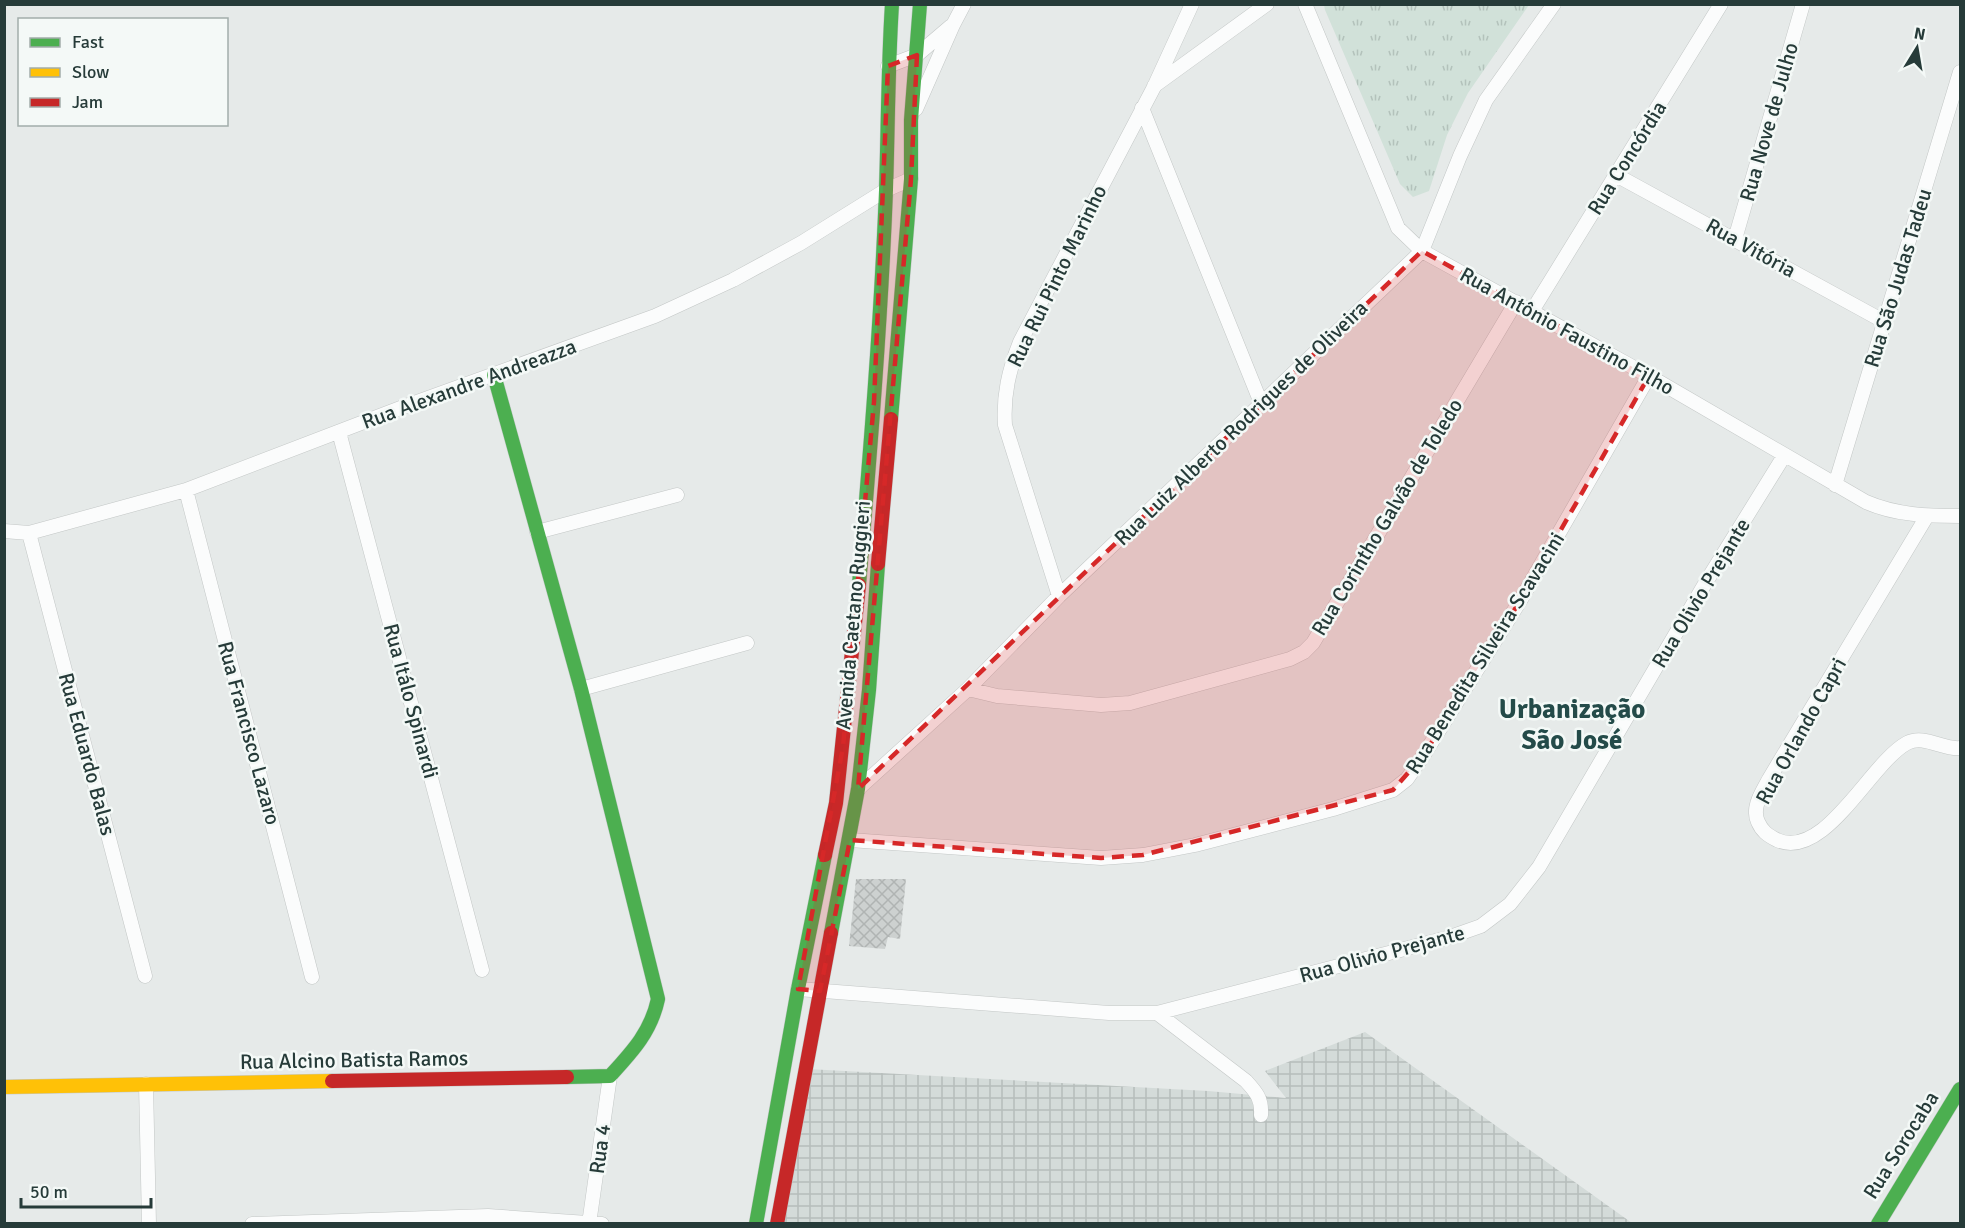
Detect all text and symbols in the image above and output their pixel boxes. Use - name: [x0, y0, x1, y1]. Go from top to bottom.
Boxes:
- legend: [18, 18, 228, 126]
- north arrow: [1887, 18, 1947, 78]
- text: N: [1912, 23, 1927, 45]
- text: Fast: [72, 31, 104, 53]
- street label: Rua Nove de Julho: [1734, 40, 1804, 204]
- text: Slow: [72, 61, 109, 83]
- text: Jam: [72, 91, 103, 113]
- street label: Rua Concórdia: [1582, 96, 1672, 220]
- street label: Rua Rui Pinto Marinho: [1002, 181, 1112, 371]
- street label: Rua São Judas Tadeu: [1858, 185, 1938, 371]
- street label: Rua Vitória: [1701, 213, 1801, 283]
- street label: Rua Antônio Faustino Filho: [1455, 261, 1679, 401]
- street label: Rua Luiz Alberto Rodrigues de Oliveira: [1109, 295, 1373, 551]
- street label: Rua Alexandre Andreazza: [358, 333, 580, 435]
- street label: Rua Corintho Galvão de Toledo: [1306, 394, 1468, 640]
- street label: Avenida Caetano Ruggieri: [830, 499, 876, 731]
- street label: Rua Olivio Prejante: [1646, 514, 1756, 672]
- street label: Rua Benedita Silveira Scavacini: [1400, 527, 1570, 779]
- street label: Rua Itálo Spinardi: [378, 621, 444, 781]
- street label: Rua Francisco Lazaro: [212, 638, 286, 828]
- street label: Rua Orlando Capri: [1750, 653, 1852, 809]
- street label: Rua Eduardo Balas: [53, 670, 121, 838]
- district label: Urbanização São José: [1499, 693, 1645, 757]
- street label: Rua Olivio Prejante: [1297, 919, 1467, 989]
- street label: Rua Alcino Batista Ramos: [240, 1045, 468, 1075]
- street label: Rua Sorocaba: [1858, 1086, 1944, 1204]
- street label: Rua 4: [584, 1122, 616, 1176]
- scale bar: [21, 1171, 152, 1209]
- text: 50 m: [30, 1181, 68, 1203]

